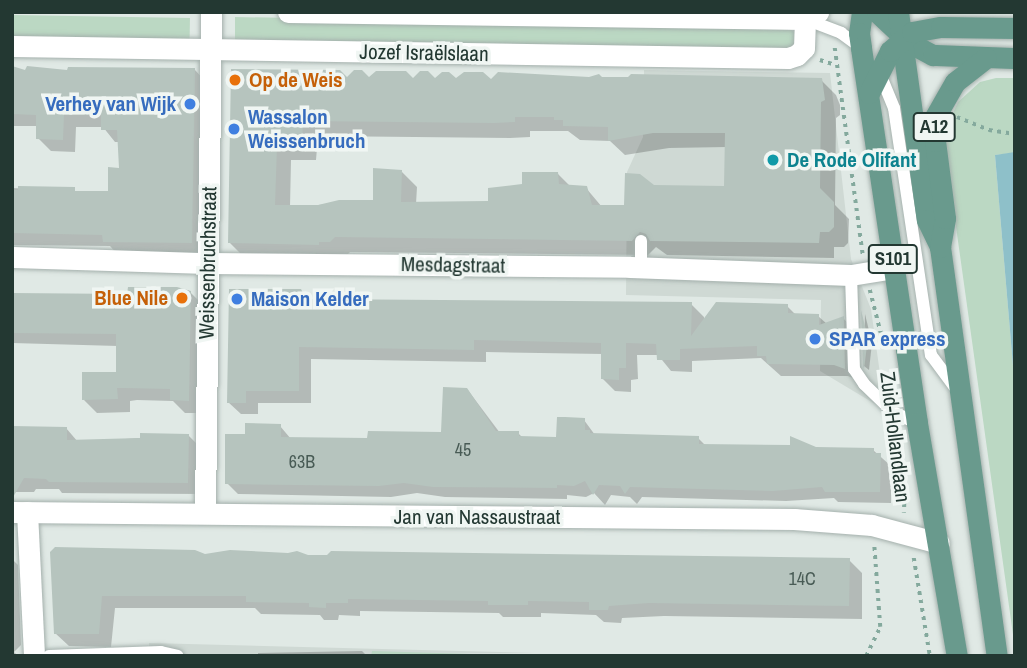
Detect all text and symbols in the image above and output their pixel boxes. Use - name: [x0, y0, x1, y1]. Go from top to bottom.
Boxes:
- street label: Jozef Israëlslaan: [359, 39, 489, 67]
- place label: Op de Weis: [249, 67, 342, 93]
- marker: Op de Weis: [227, 72, 243, 88]
- place label: Verhey van Wijk: [45, 91, 176, 117]
- marker: Verhey van Wijk: [182, 96, 198, 112]
- place label: Wassalon Weissenbruch: [248, 104, 365, 154]
- road number: A12: [911, 111, 957, 142]
- marker: Wassalon Weissenbruch: [226, 121, 242, 137]
- place label: De Rode Olifant: [787, 147, 916, 173]
- marker: De Rode Olifant: [765, 152, 781, 168]
- street label: Weissenbruchstraat: [194, 186, 222, 340]
- road number: S101: [867, 244, 919, 274]
- street label: Mesdagstraat: [401, 251, 505, 279]
- place label: Blue Nile: [94, 285, 168, 311]
- place label: Maison Kelder: [251, 286, 369, 312]
- marker: Blue Nile: [174, 290, 190, 306]
- marker: Maison Kelder: [229, 291, 245, 307]
- place label: SPAR express: [829, 326, 945, 352]
- marker: SPAR express: [807, 331, 823, 347]
- street label: Zuid-Hollandlaan: [875, 370, 915, 504]
- house number: 45: [455, 439, 471, 461]
- house number: 63B: [289, 451, 315, 473]
- street label: Jan van Nassaustraat: [394, 504, 560, 530]
- house number: 14C: [788, 568, 816, 590]

